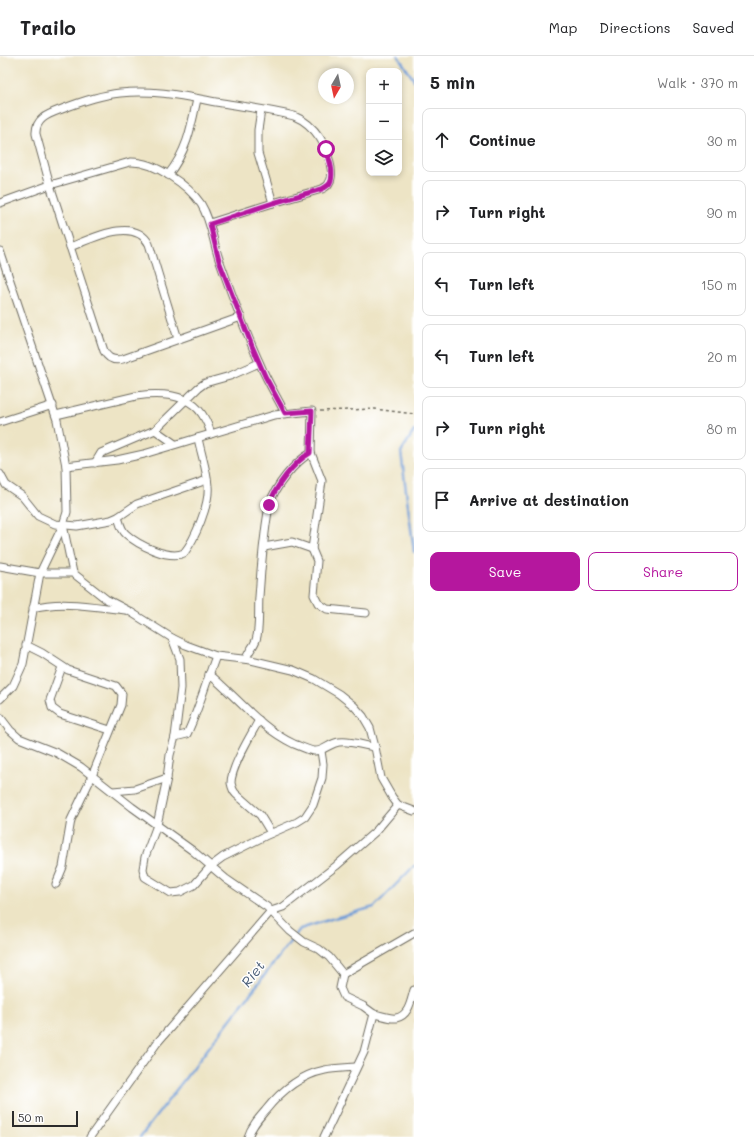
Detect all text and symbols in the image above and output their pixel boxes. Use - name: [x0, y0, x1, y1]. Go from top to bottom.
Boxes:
- text: Trailo: [20, 15, 76, 40]
- text: Map: [549, 18, 577, 37]
- text: Directions: [599, 18, 670, 37]
- text: Saved: [692, 18, 734, 37]
- north arrow: [318, 68, 354, 104]
- map controls: [366, 68, 402, 176]
- button: +: [366, 68, 402, 104]
- text: 5 min: [430, 71, 475, 93]
- text: Walk · 370 m: [657, 74, 738, 91]
- button: −: [366, 104, 402, 140]
- icon: ahead: [431, 129, 453, 151]
- text: Continue: [469, 130, 536, 150]
- text: 30 m: [707, 132, 737, 149]
- route start: [317, 140, 335, 158]
- button: layers: [366, 140, 402, 176]
- icon: right: [431, 201, 453, 223]
- text: Turn right: [469, 202, 546, 222]
- text: 90 m: [707, 204, 737, 221]
- icon: left: [431, 273, 453, 295]
- text: Turn left: [469, 274, 534, 294]
- text: 150 m: [701, 276, 737, 293]
- icon: left: [431, 345, 453, 367]
- text: Turn left: [469, 346, 534, 366]
- text: 20 m: [707, 348, 737, 365]
- icon: right: [431, 417, 453, 439]
- text: Turn right: [469, 418, 546, 438]
- text: 80 m: [707, 420, 737, 437]
- icon: arrive: [431, 489, 453, 511]
- text: Arrive at destination: [469, 490, 629, 510]
- route end: [260, 496, 278, 514]
- button: Save: [430, 552, 580, 591]
- button: Share: [588, 552, 738, 591]
- water label: Riet: [236, 957, 269, 991]
- scale bar: [12, 1109, 78, 1128]
- text: 50 m: [18, 1110, 44, 1125]

